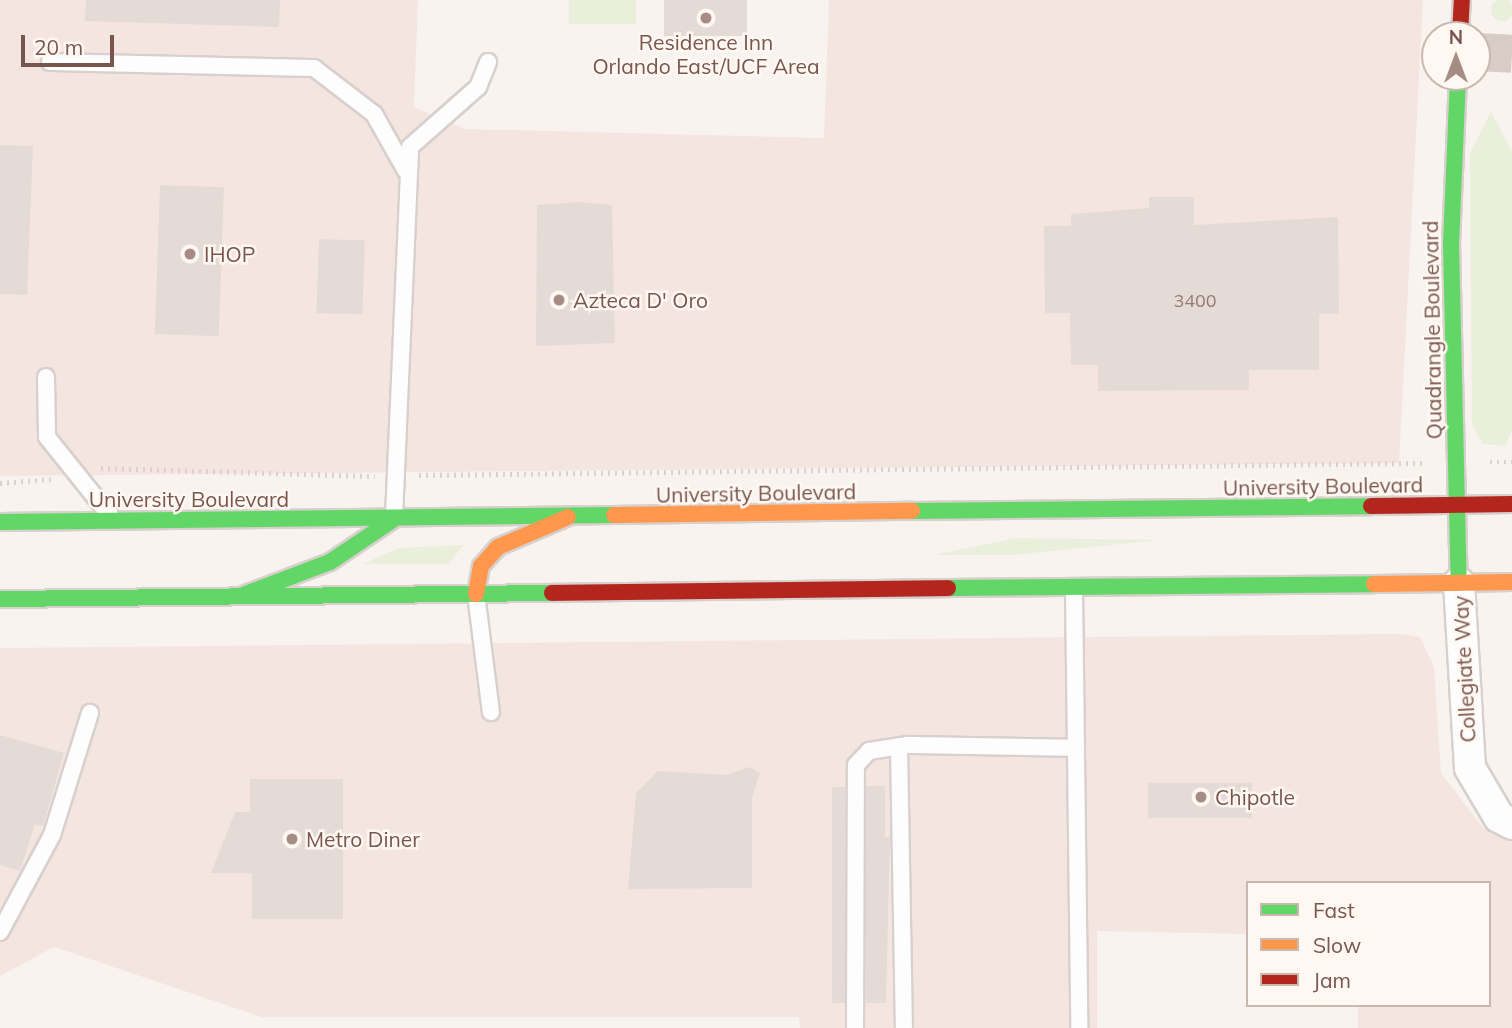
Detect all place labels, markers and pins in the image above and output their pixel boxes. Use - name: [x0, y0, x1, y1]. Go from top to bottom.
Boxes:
- marker: Residence Inn Orlando East/UCF Area: [698, 10, 714, 26]
- place label: Residence Inn Orlando East/UCF Area: [592, 29, 820, 79]
- place label: IHOP: [204, 241, 255, 267]
- marker: IHOP: [182, 246, 198, 262]
- place label: Azteca D' Oro: [573, 287, 708, 313]
- marker: Azteca D' Oro: [551, 292, 567, 308]
- place label: Chipotle: [1215, 784, 1295, 810]
- marker: Chipotle: [1193, 789, 1209, 805]
- place label: Metro Diner: [306, 826, 420, 852]
- marker: Metro Diner: [284, 831, 300, 847]

